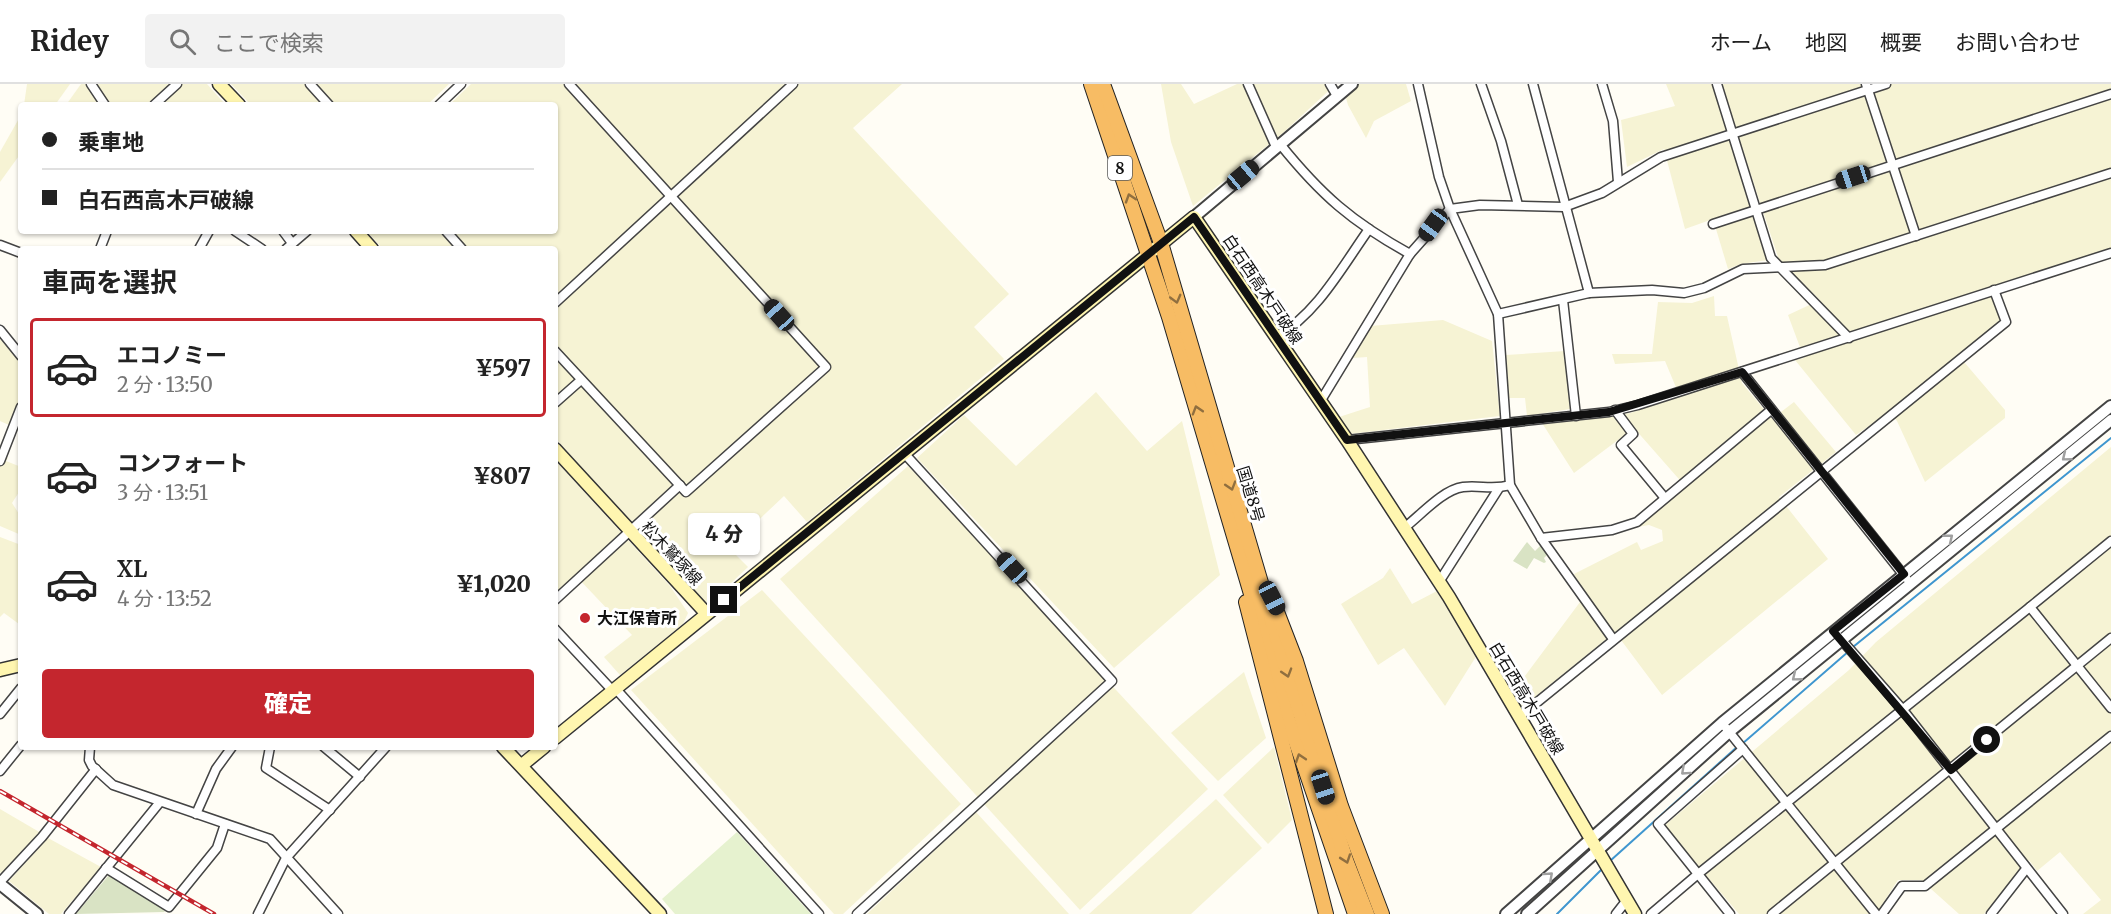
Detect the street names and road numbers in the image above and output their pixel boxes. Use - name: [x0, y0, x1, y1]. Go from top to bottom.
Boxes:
- road number: 8: [1108, 156, 1132, 180]
- street label: 白石西高木戸破線: [1219, 230, 1307, 348]
- street label: 国道8号: [1233, 464, 1269, 524]
- street label: 松木鷲塚線: [637, 517, 707, 589]
- street label: 白石西高木戸破線: [1485, 638, 1569, 758]

